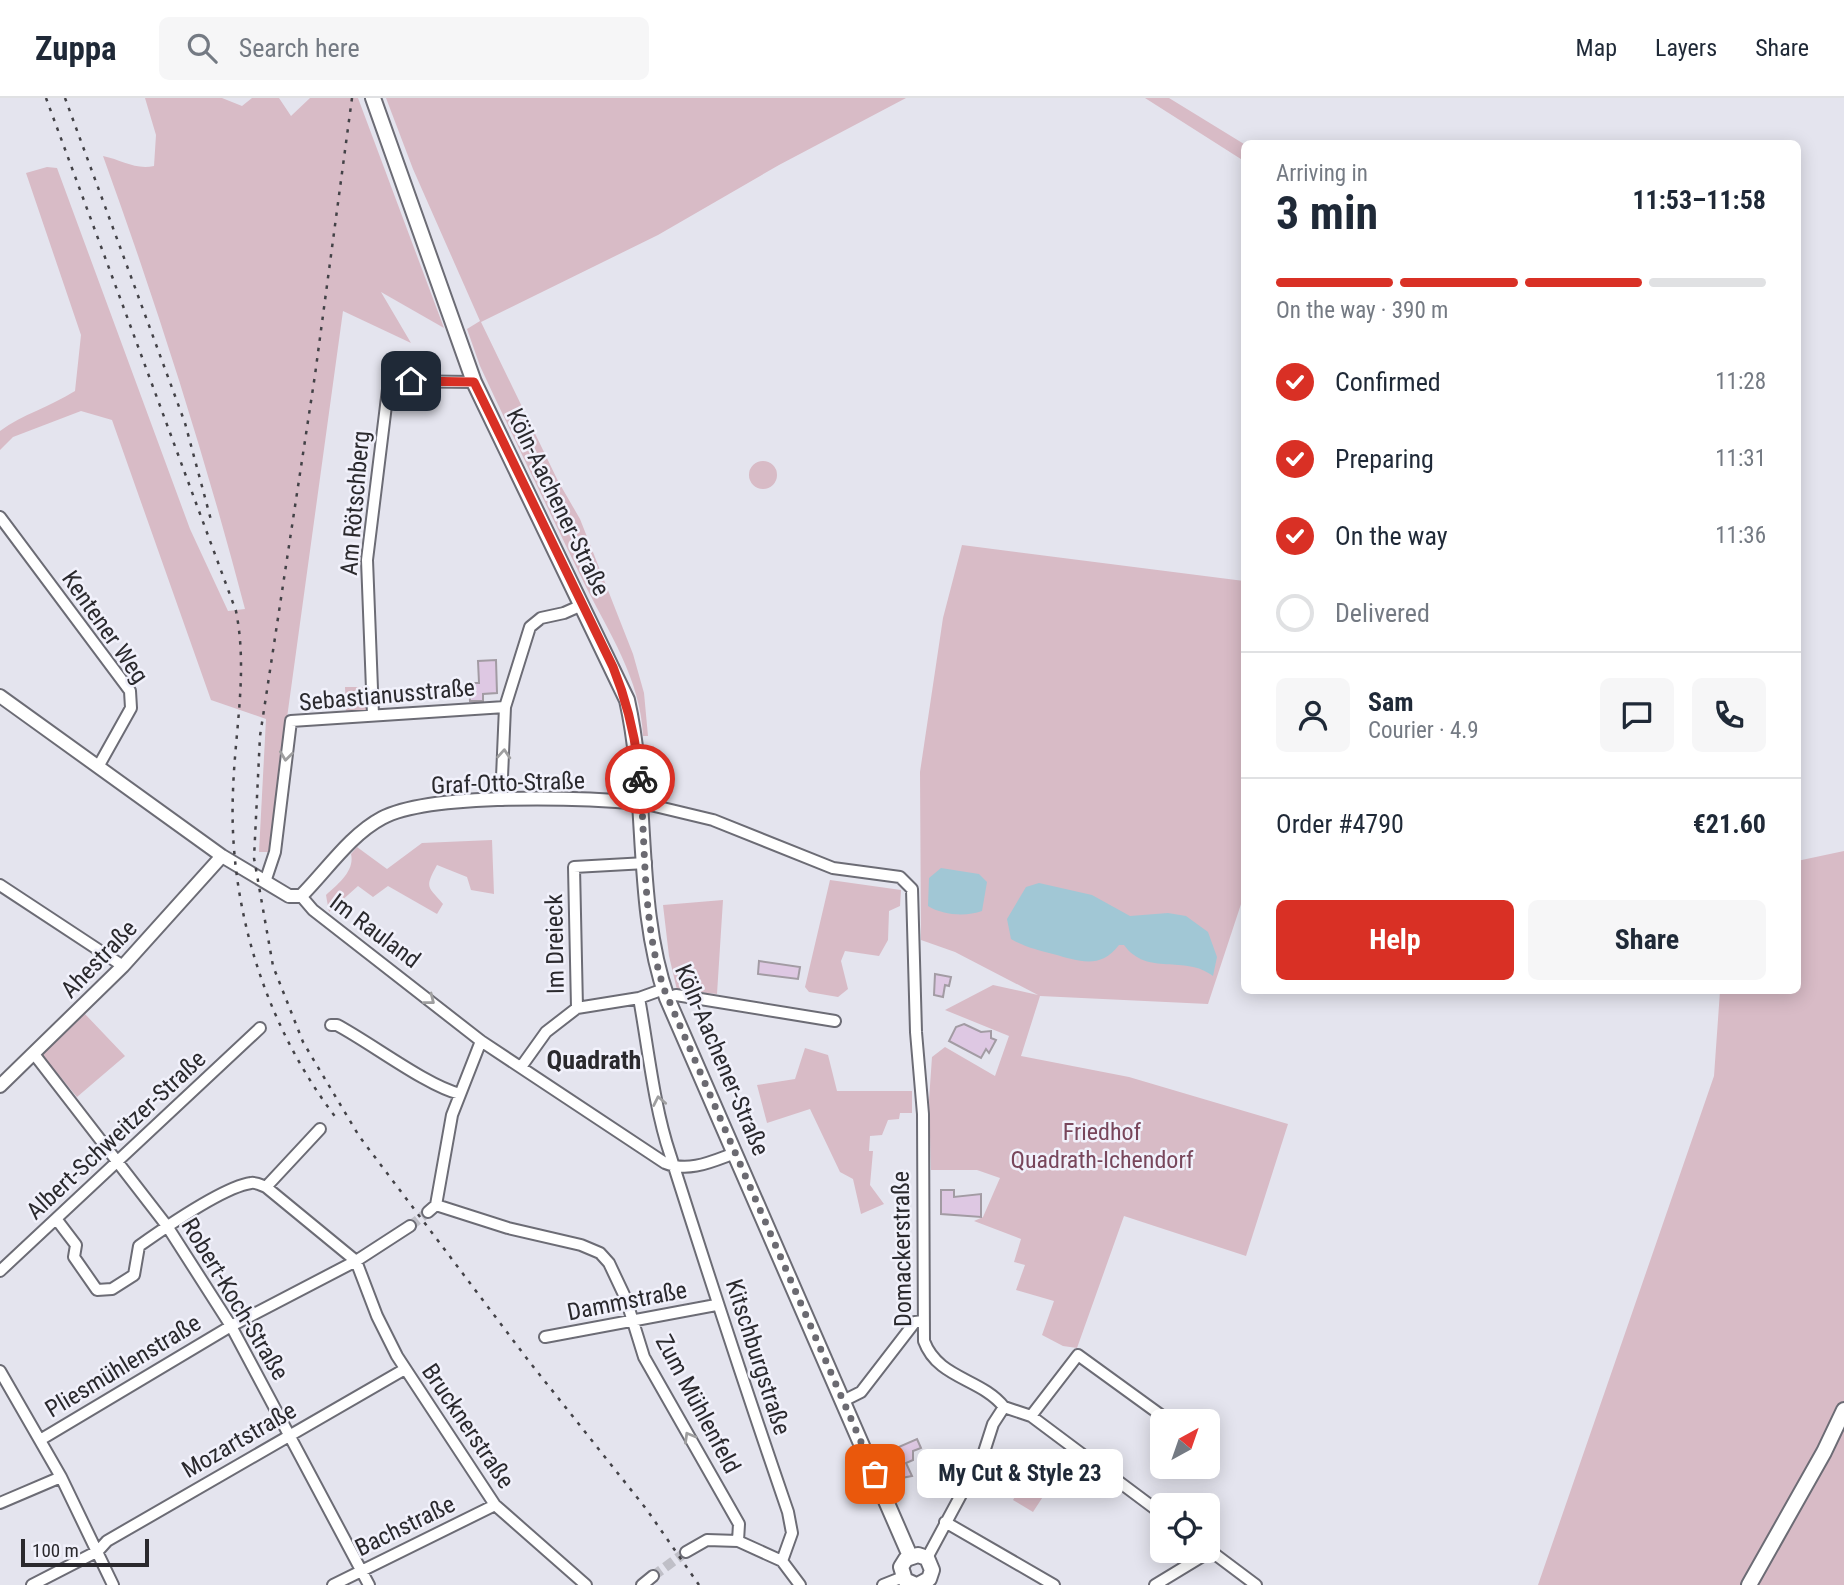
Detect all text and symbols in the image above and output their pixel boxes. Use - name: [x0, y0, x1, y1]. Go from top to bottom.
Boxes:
- search box: [159, 17, 649, 80]
- text: Zuppa: [35, 29, 117, 68]
- icon: search: [183, 29, 221, 67]
- text: Search here: [239, 33, 360, 63]
- text: Map: [1576, 34, 1617, 62]
- text: Layers: [1655, 34, 1717, 62]
- text: Share: [1755, 34, 1809, 62]
- text: Arriving in: [1276, 160, 1368, 187]
- text: 11:53–11:58: [1632, 185, 1766, 215]
- text: 3 min: [1276, 186, 1378, 240]
- text: On the way · 390 m: [1276, 297, 1448, 324]
- pin: [381, 351, 441, 411]
- icon: home: [392, 362, 430, 400]
- icon: check: [1276, 363, 1314, 401]
- text: Confirmed: [1335, 367, 1441, 397]
- text: 11:28: [1715, 368, 1766, 395]
- street label: Köln-Aachener-Straße: [500, 404, 616, 600]
- street label: Am Rötschberg: [335, 430, 375, 576]
- icon: check: [1276, 440, 1314, 478]
- text: Preparing: [1335, 444, 1434, 474]
- text: 11:31: [1715, 445, 1766, 472]
- icon: check: [1276, 517, 1314, 555]
- text: On the way: [1335, 521, 1448, 551]
- text: 11:36: [1715, 522, 1766, 549]
- street label: Kentener Weg: [56, 565, 154, 689]
- text: Delivered: [1335, 598, 1430, 628]
- street label: Sebastianusstraße: [298, 673, 476, 717]
- button: person: [1276, 678, 1350, 752]
- button: chat: [1600, 678, 1674, 752]
- button: phone: [1692, 678, 1766, 752]
- text: Sam: [1368, 687, 1414, 717]
- text: Courier · 4.9: [1368, 717, 1479, 744]
- courier: [605, 744, 675, 814]
- one-way arrow: [497, 748, 512, 759]
- one-way arrow: [279, 750, 294, 761]
- icon: bike: [621, 760, 659, 798]
- street label: Graf-Otto-Straße: [430, 766, 586, 800]
- text: Order #4790: [1276, 809, 1404, 839]
- text: €21.60: [1693, 809, 1766, 839]
- street label: Im Rauland: [324, 888, 426, 974]
- street label: Im Dreieck: [540, 893, 570, 994]
- button: Help: [1276, 900, 1514, 980]
- button: Share: [1528, 900, 1766, 980]
- street label: Ahestraße: [55, 914, 143, 1004]
- street label: Köln-Aachener-Straße: [669, 960, 775, 1160]
- one-way arrow: [422, 991, 434, 1004]
- street label: Albert-Schweitzer-Straße: [21, 1045, 211, 1225]
- district label: Quadrath: [547, 1045, 641, 1075]
- one-way arrow: [652, 1095, 667, 1107]
- park label: Friedhof Quadrath-Ichendorf: [1011, 1118, 1194, 1174]
- street label: Domackerstraße: [887, 1171, 917, 1327]
- street label: Robert-Koch-Straße: [176, 1213, 294, 1385]
- street label: Dammstraße: [565, 1276, 689, 1326]
- street label: Kitschburgstraße: [720, 1276, 796, 1438]
- street label: Pliesmühlenstraße: [40, 1309, 206, 1423]
- street label: Zum Mühlenfeld: [650, 1330, 746, 1478]
- street label: Brucknerstraße: [416, 1358, 520, 1494]
- street label: Mozartstraße: [177, 1396, 301, 1484]
- north arrow: [1150, 1409, 1220, 1479]
- map controls: [1150, 1409, 1220, 1563]
- one-way arrow: [684, 1431, 697, 1444]
- pin: [845, 1444, 905, 1504]
- callout: My Cut & Style 23: [917, 1450, 1124, 1498]
- icon: bag: [856, 1455, 894, 1493]
- text: My Cut & Style 23: [938, 1460, 1102, 1487]
- street label: Bachstraße: [351, 1490, 459, 1562]
- button: locate: [1150, 1493, 1220, 1563]
- scale bar: [21, 1536, 149, 1568]
- text: 100 m: [32, 1539, 79, 1562]

